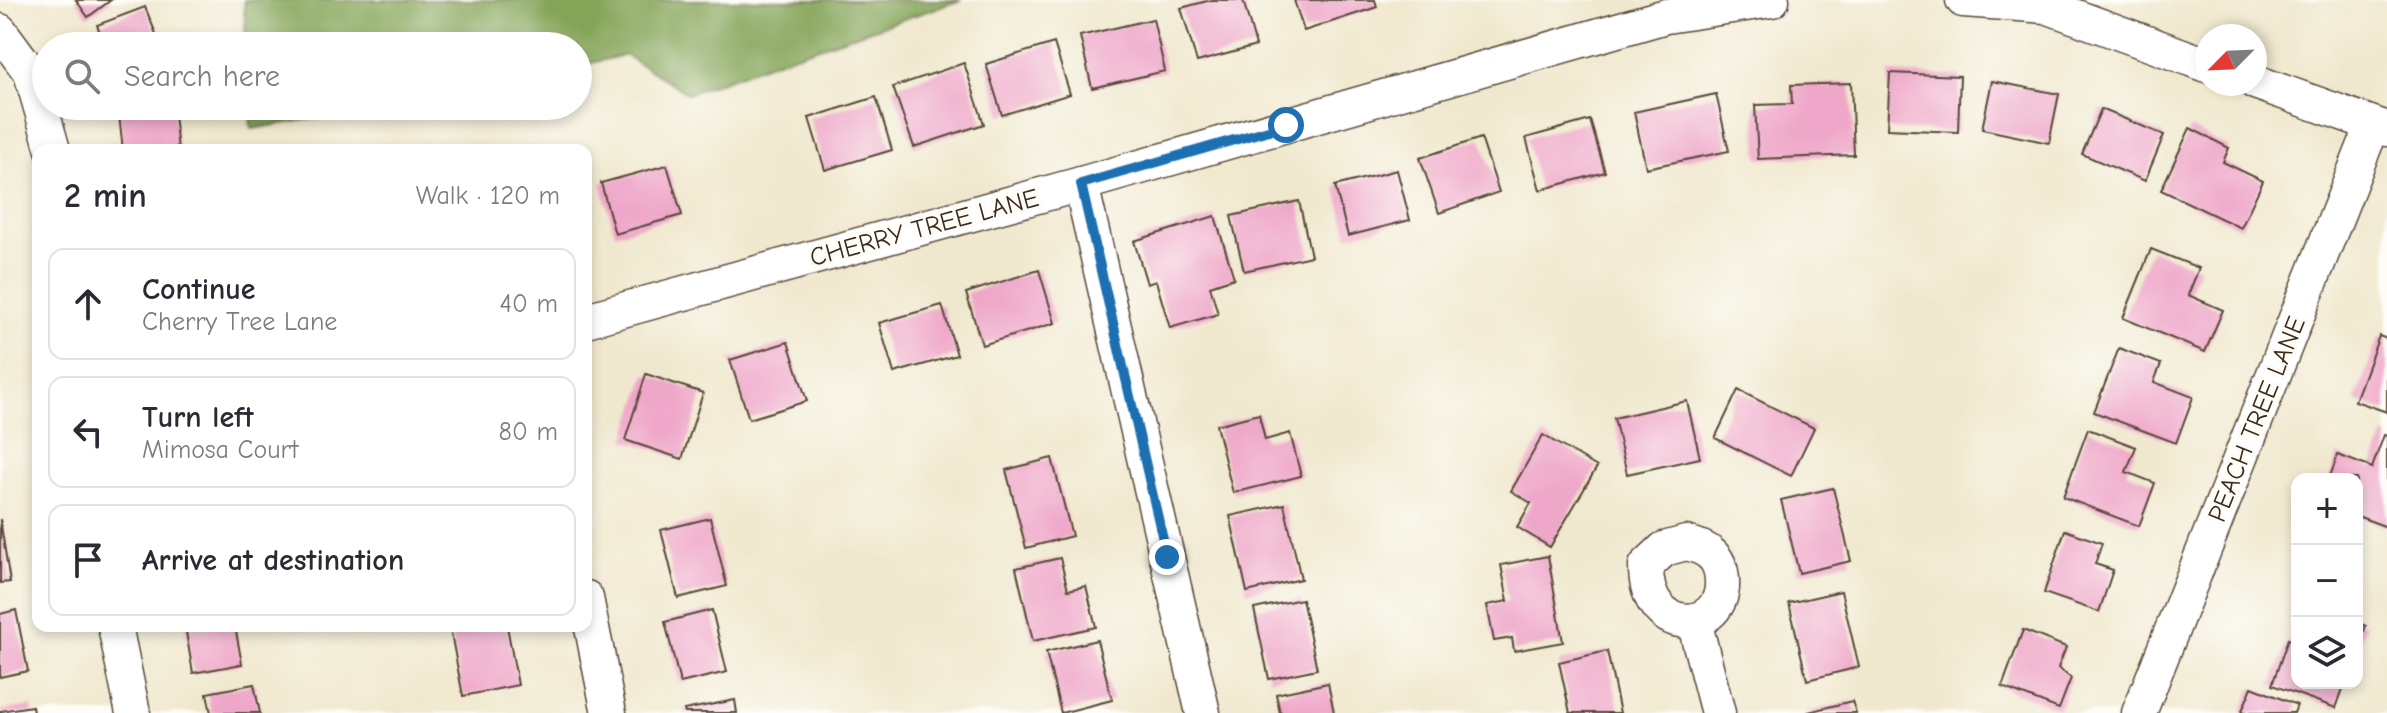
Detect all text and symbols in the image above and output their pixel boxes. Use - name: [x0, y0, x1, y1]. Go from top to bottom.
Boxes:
- north arrow: [2195, 24, 2267, 96]
- search box: [32, 32, 592, 120]
- icon: search: [60, 54, 104, 98]
- text: Search here: [124, 59, 280, 94]
- route start: [1268, 107, 1304, 143]
- text: 2 min: [64, 176, 147, 216]
- text: Walk · 120 m: [416, 181, 560, 211]
- street label: CHERRY TREE LANE: [807, 183, 1042, 273]
- text: Continue: [142, 272, 256, 307]
- icon: ahead: [66, 282, 110, 326]
- text: 40 m: [499, 289, 558, 319]
- text: Cherry Tree Lane: [142, 307, 337, 337]
- street label: PEACH TREE LANE: [2202, 312, 2312, 526]
- text: Turn left: [142, 400, 254, 435]
- icon: left: [66, 410, 110, 454]
- text: 80 m: [499, 417, 558, 447]
- text: Mimosa Court: [142, 435, 298, 465]
- map controls: [2291, 473, 2363, 689]
- button: +: [2291, 473, 2363, 545]
- icon: arrive: [66, 538, 110, 582]
- route end: [1149, 539, 1185, 575]
- text: Arrive at destination: [142, 543, 404, 578]
- button: −: [2291, 545, 2363, 617]
- button: layers: [2291, 617, 2363, 689]

